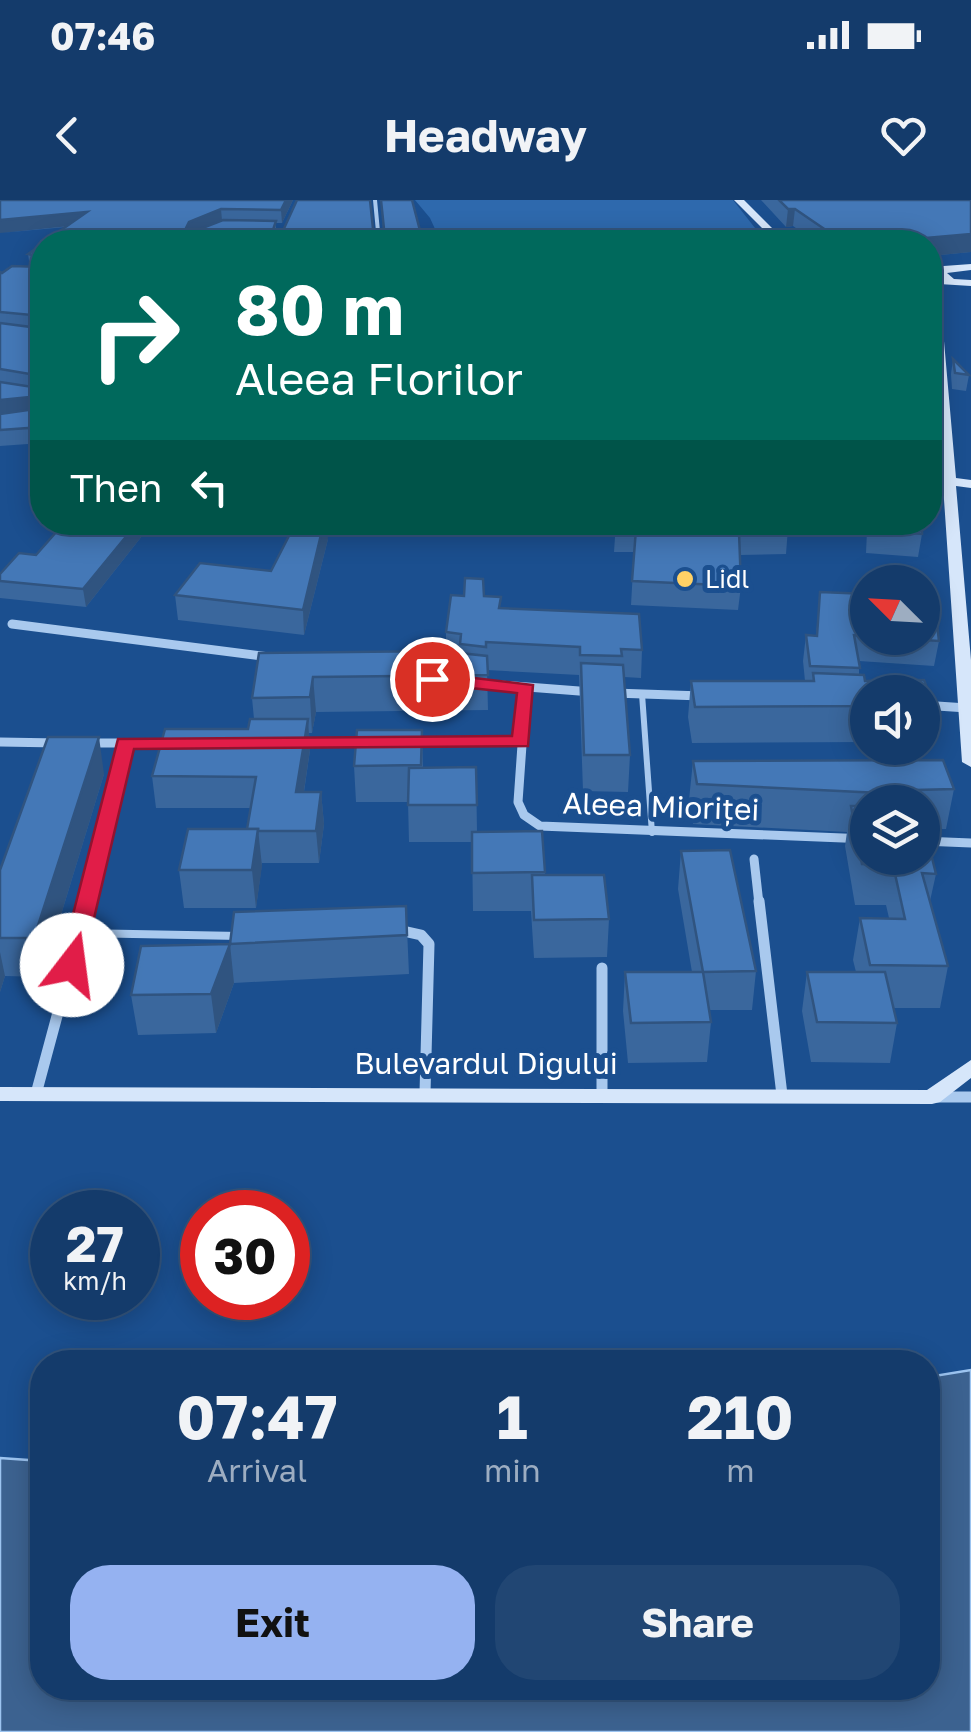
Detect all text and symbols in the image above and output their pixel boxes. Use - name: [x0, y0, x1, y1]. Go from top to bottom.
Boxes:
- text: 07:46: [50, 13, 155, 58]
- icon: back: [40, 108, 95, 163]
- text: Headway: [384, 108, 587, 162]
- icon: heart: [876, 108, 931, 163]
- text: 80 m: [235, 266, 404, 350]
- icon: right: [70, 270, 200, 400]
- text: Aleea Florilor: [235, 351, 523, 405]
- icon: left: [182, 460, 237, 515]
- text: Then: [70, 465, 162, 510]
- place label: Lidl: [705, 563, 749, 594]
- north arrow: [850, 565, 940, 655]
- map controls: [850, 565, 940, 875]
- marker: Lidl: [674, 568, 696, 590]
- pin: [390, 637, 475, 722]
- icon: arrive: [405, 652, 460, 707]
- button: sound: [850, 675, 940, 765]
- street label: Aleea Mioriței: [562, 785, 760, 827]
- button: layers: [850, 785, 940, 875]
- position arrow: [20, 913, 124, 1017]
- street label: Bulevardul Digului: [354, 1045, 618, 1081]
- speed limit sign: 30: [180, 1190, 310, 1320]
- text: 27: [66, 1213, 124, 1273]
- text: km/h: [63, 1265, 127, 1296]
- text: 07:47: [176, 1380, 338, 1452]
- text: 1: [497, 1380, 528, 1452]
- text: 210: [687, 1380, 794, 1452]
- text: Arrival: [207, 1451, 307, 1489]
- text: min: [484, 1451, 541, 1489]
- text: m: [726, 1451, 754, 1489]
- button: Exit: [70, 1565, 475, 1680]
- button: Share: [495, 1565, 900, 1680]

